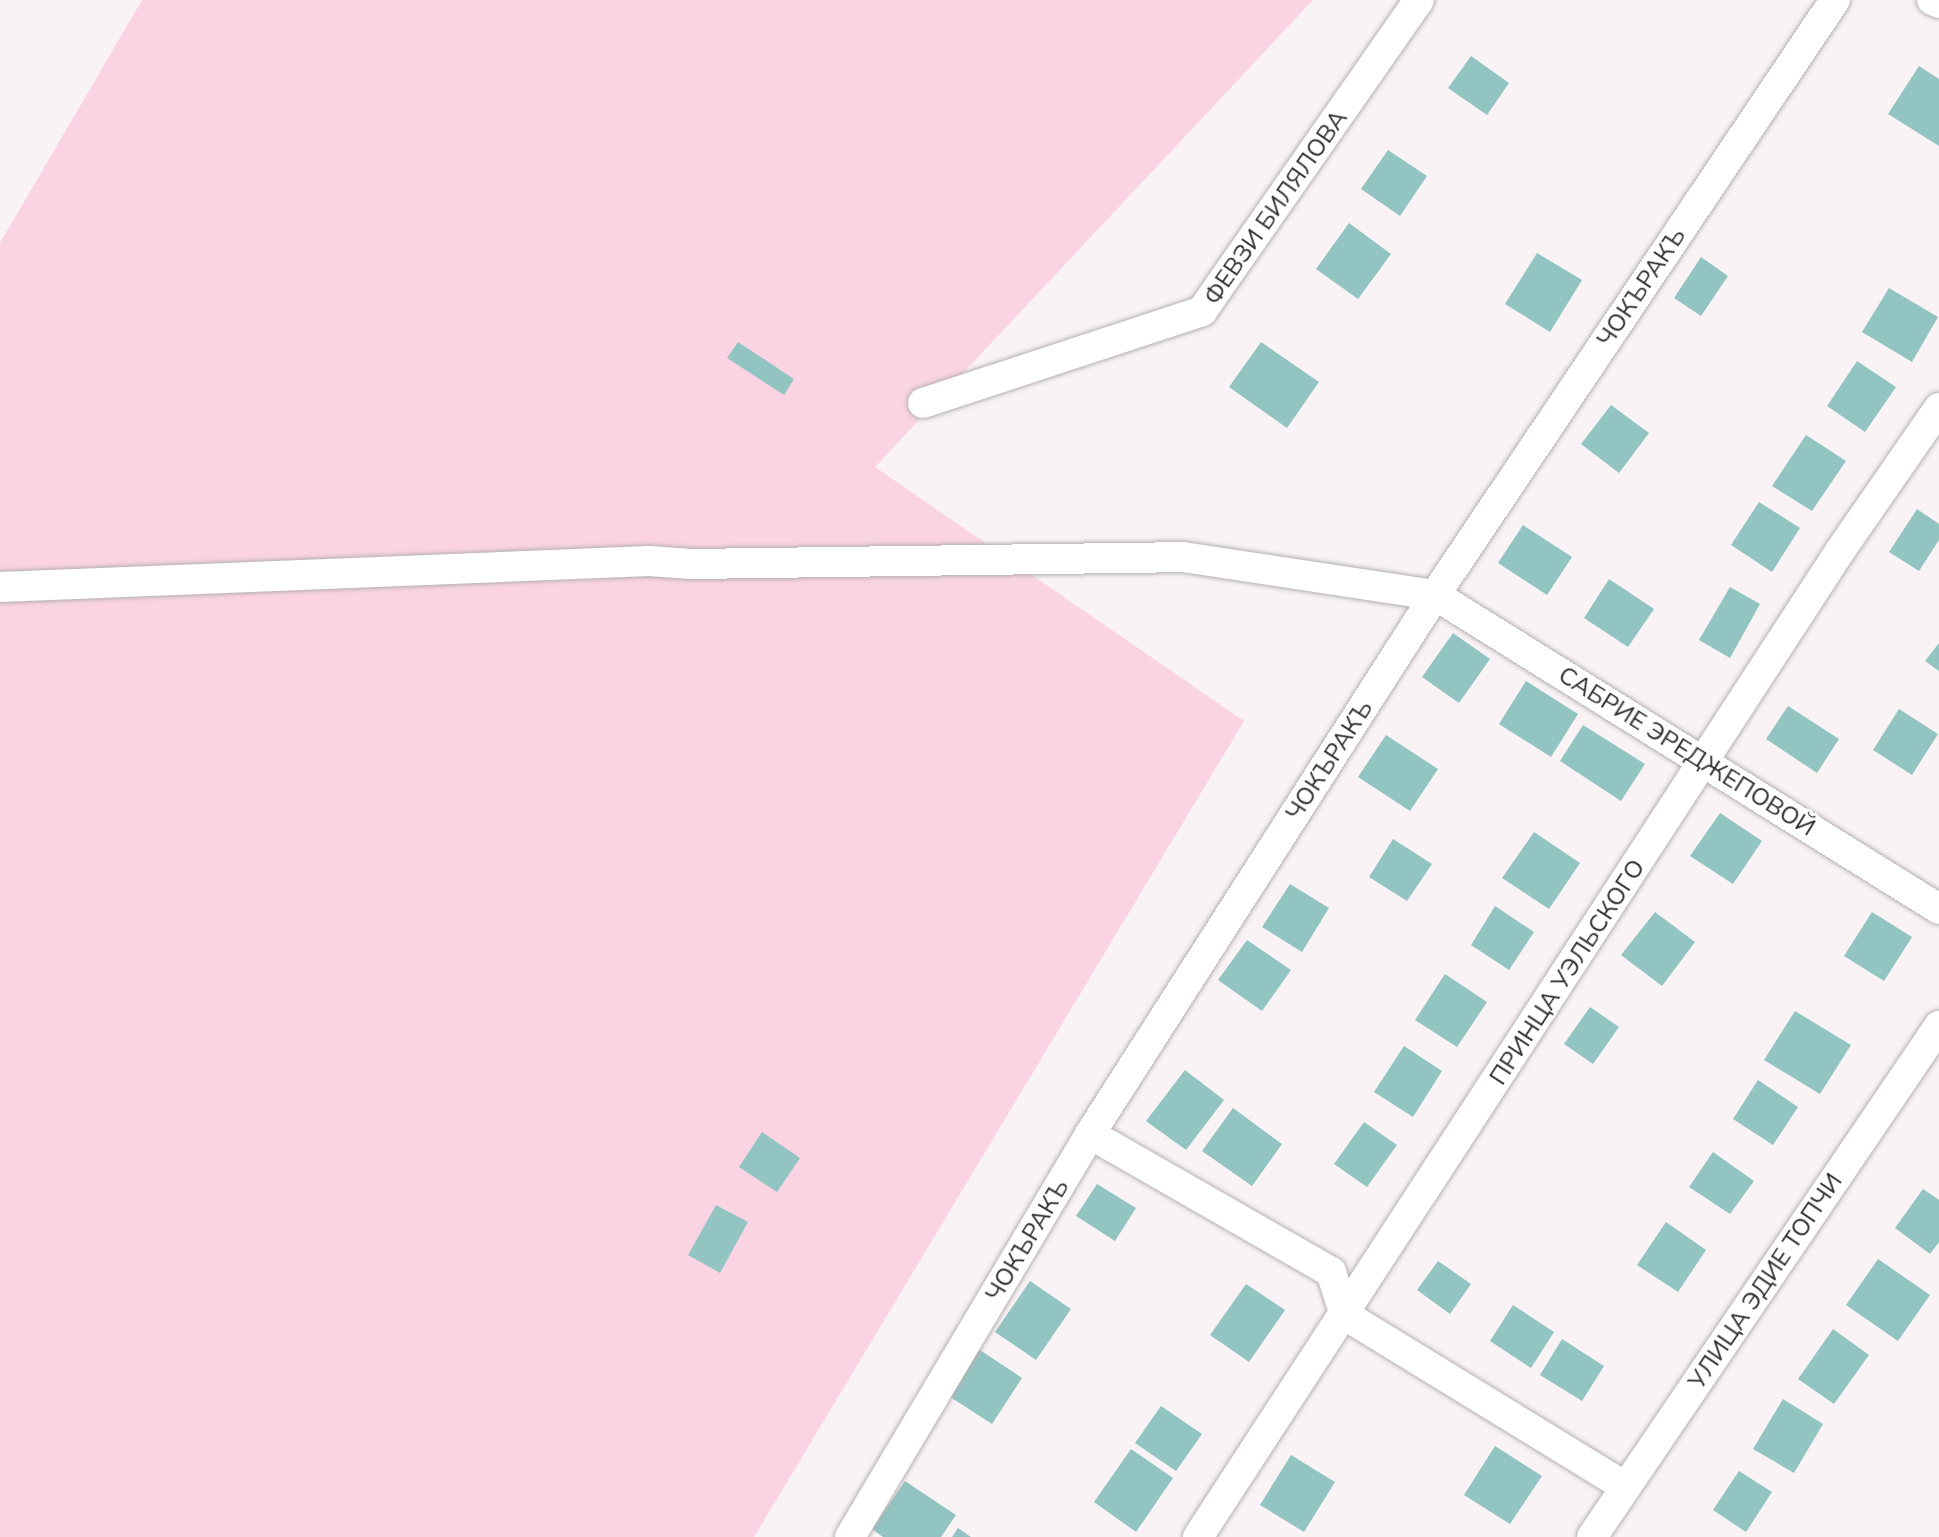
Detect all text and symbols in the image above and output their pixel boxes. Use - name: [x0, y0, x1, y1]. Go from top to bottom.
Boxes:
- street label: ФЕВЗИ БИЛЯЛОВА: [1197, 104, 1353, 310]
- street label: ЧОКЪРАКЪ: [1591, 222, 1691, 352]
- street label: САБРИЕ ЭРЕДЖЕПОВОЙ: [1553, 660, 1821, 842]
- street label: ЧОКЪРАКЪ: [1279, 694, 1379, 826]
- street label: ПРИНЦА УЭЛЬСКОГО: [1483, 854, 1651, 1090]
- street label: УЛИЦА ЭДИЕ ТОПЧИ: [1682, 1168, 1848, 1394]
- street label: ЧОКЪРАКЪ: [979, 1174, 1075, 1306]

